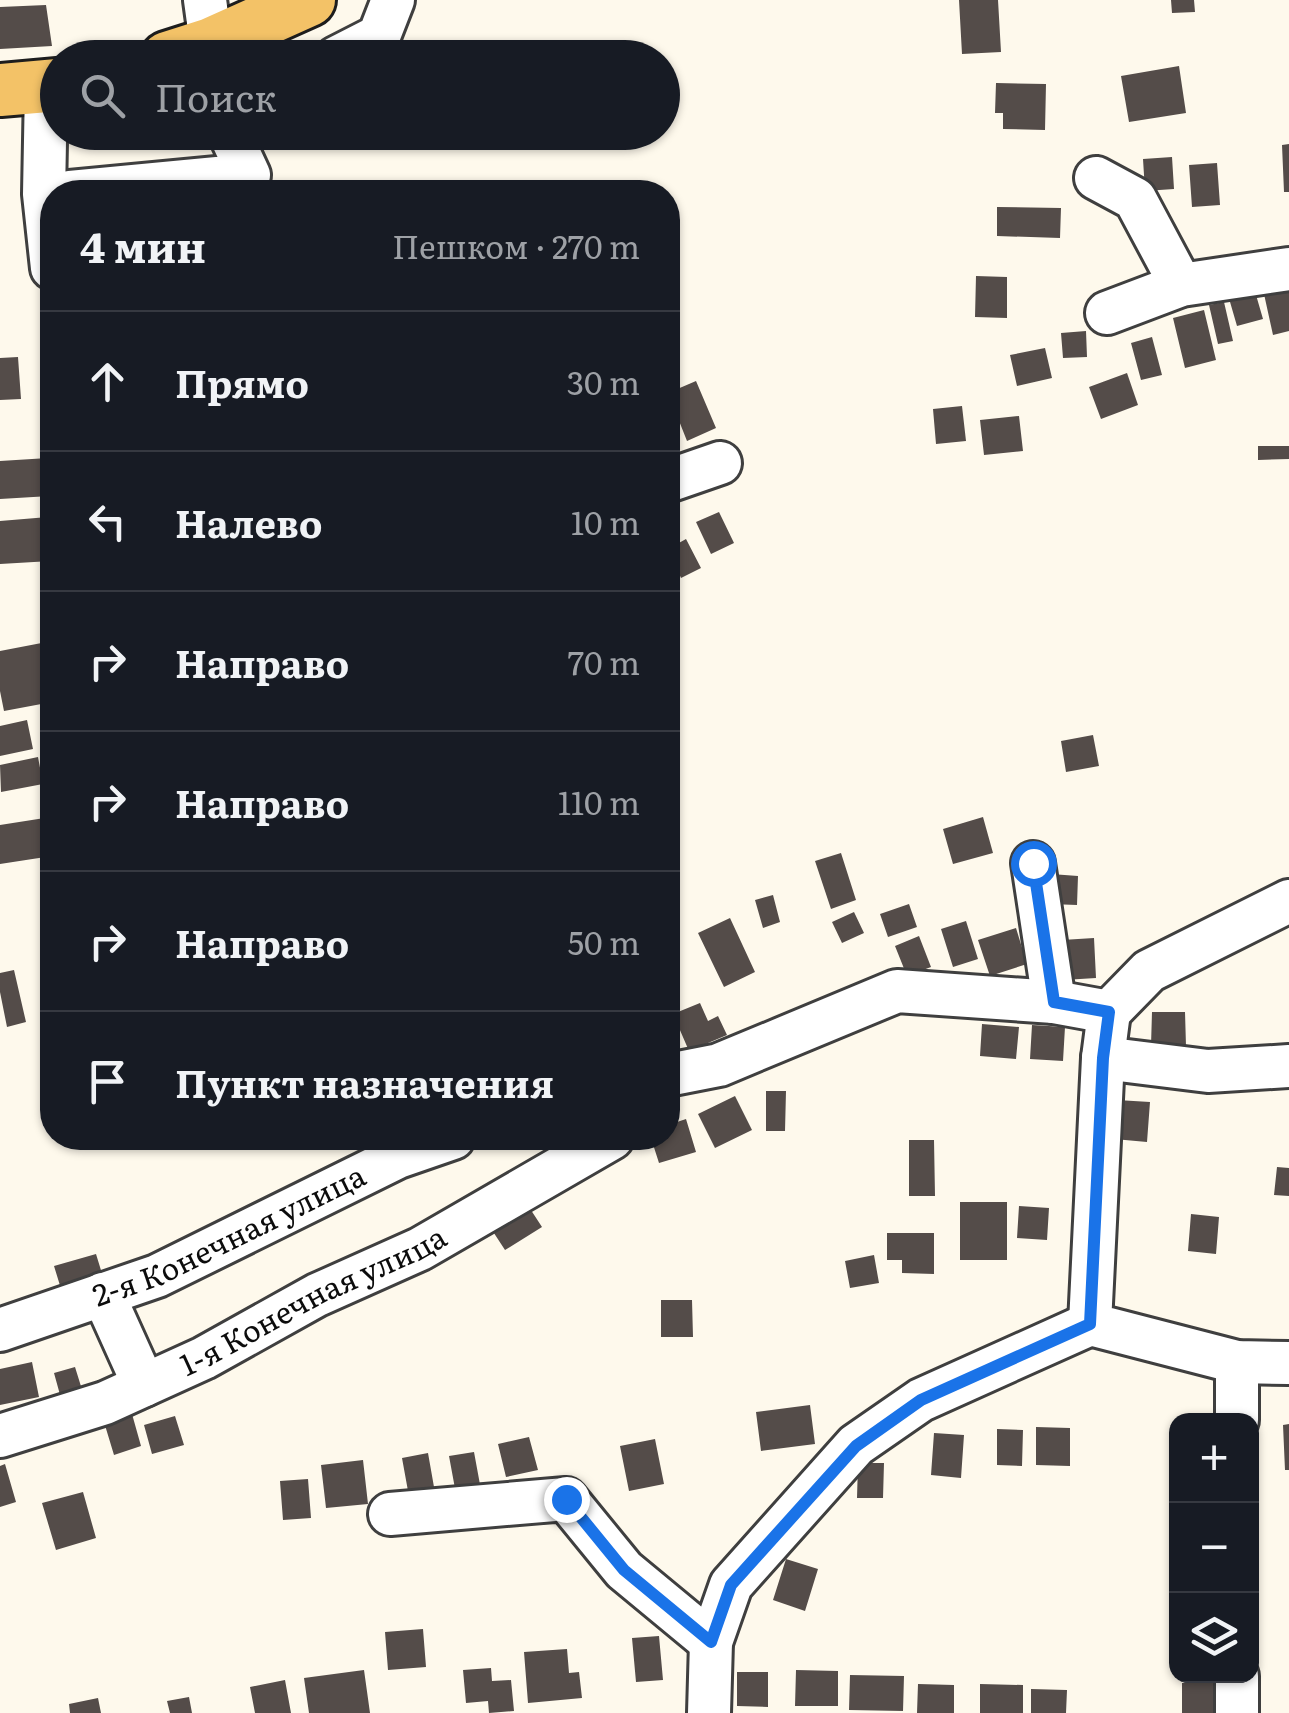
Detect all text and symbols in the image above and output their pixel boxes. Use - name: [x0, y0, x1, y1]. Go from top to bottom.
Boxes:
- search box: [40, 40, 680, 150]
- text: Поиск: [155, 67, 277, 124]
- icon: search: [75, 68, 130, 123]
- text: 4 мин: [80, 214, 206, 276]
- text: Пешком · 270 m: [392, 221, 640, 269]
- text: Прямо: [175, 353, 309, 410]
- icon: ahead: [80, 354, 135, 409]
- text: 30 m: [567, 357, 640, 405]
- text: Налево: [175, 493, 322, 550]
- icon: left: [80, 494, 135, 549]
- text: 10 m: [571, 497, 640, 545]
- text: Направо: [175, 633, 349, 690]
- icon: right: [80, 634, 135, 689]
- text: 70 m: [568, 637, 640, 685]
- text: Направо: [175, 773, 349, 830]
- icon: right: [80, 774, 135, 829]
- text: 110 m: [558, 777, 640, 825]
- route start: [1011, 841, 1057, 887]
- text: Направо: [175, 913, 349, 970]
- icon: right: [80, 914, 135, 969]
- text: 50 m: [568, 917, 640, 965]
- text: Пункт назначения: [175, 1053, 554, 1110]
- icon: arrive: [80, 1054, 135, 1109]
- street label: 2-я Конечная улица: [86, 1151, 373, 1316]
- street label: 1-я Конечная улица: [172, 1213, 454, 1385]
- map controls: [1169, 1413, 1259, 1683]
- button: +: [1169, 1413, 1259, 1503]
- route end: [544, 1477, 590, 1523]
- button: −: [1169, 1503, 1259, 1593]
- button: layers: [1169, 1593, 1259, 1683]

